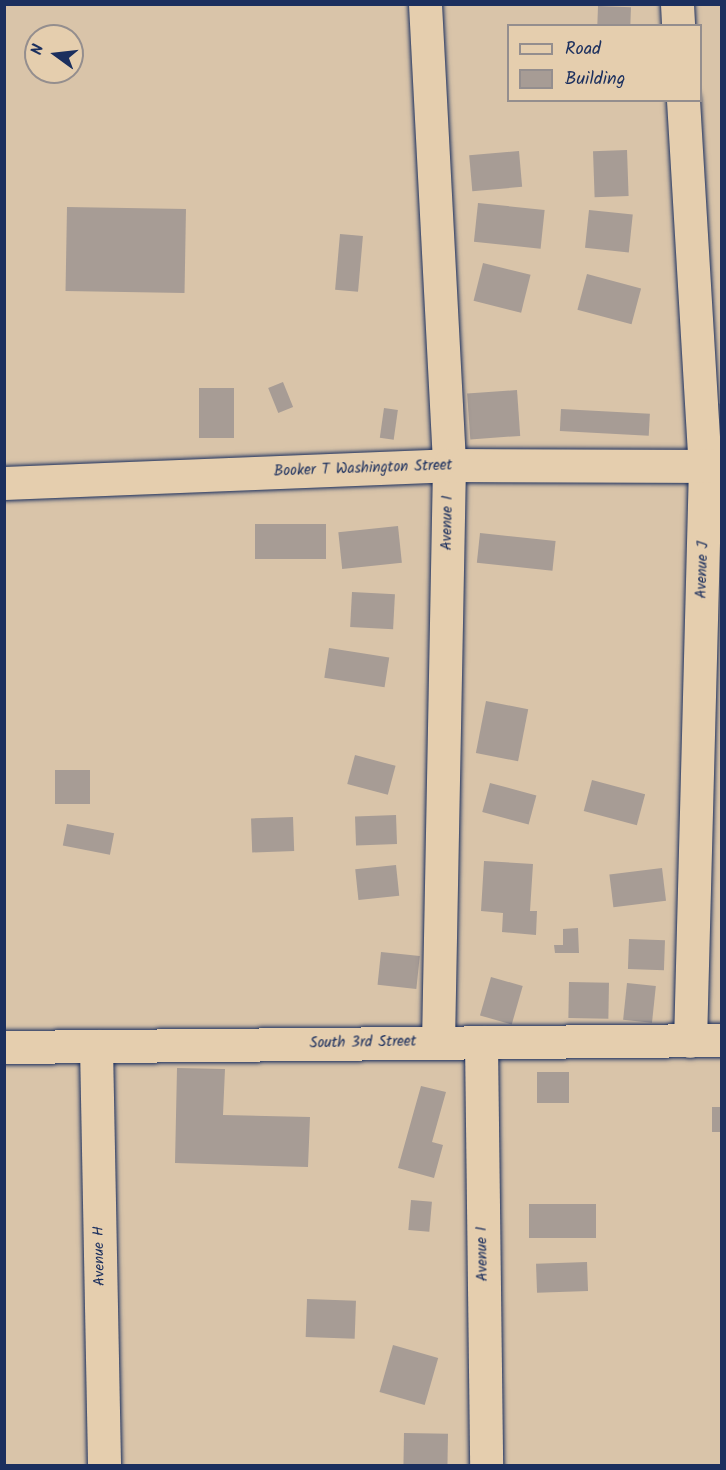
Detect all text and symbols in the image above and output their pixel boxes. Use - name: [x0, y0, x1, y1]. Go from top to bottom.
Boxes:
- north arrow: [24, 24, 84, 84]
- legend: [507, 24, 702, 102]
- text: Road: [565, 35, 601, 64]
- text: N: [25, 42, 51, 58]
- text: Building: [565, 65, 625, 94]
- street label: Booker T Washington Street: [273, 457, 453, 481]
- street label: Avenue I: [439, 495, 457, 551]
- street label: Avenue J: [693, 541, 713, 599]
- street label: South 3rd Street: [309, 1033, 417, 1053]
- street label: Avenue H: [90, 1226, 110, 1286]
- street label: Avenue I: [474, 1226, 492, 1282]

